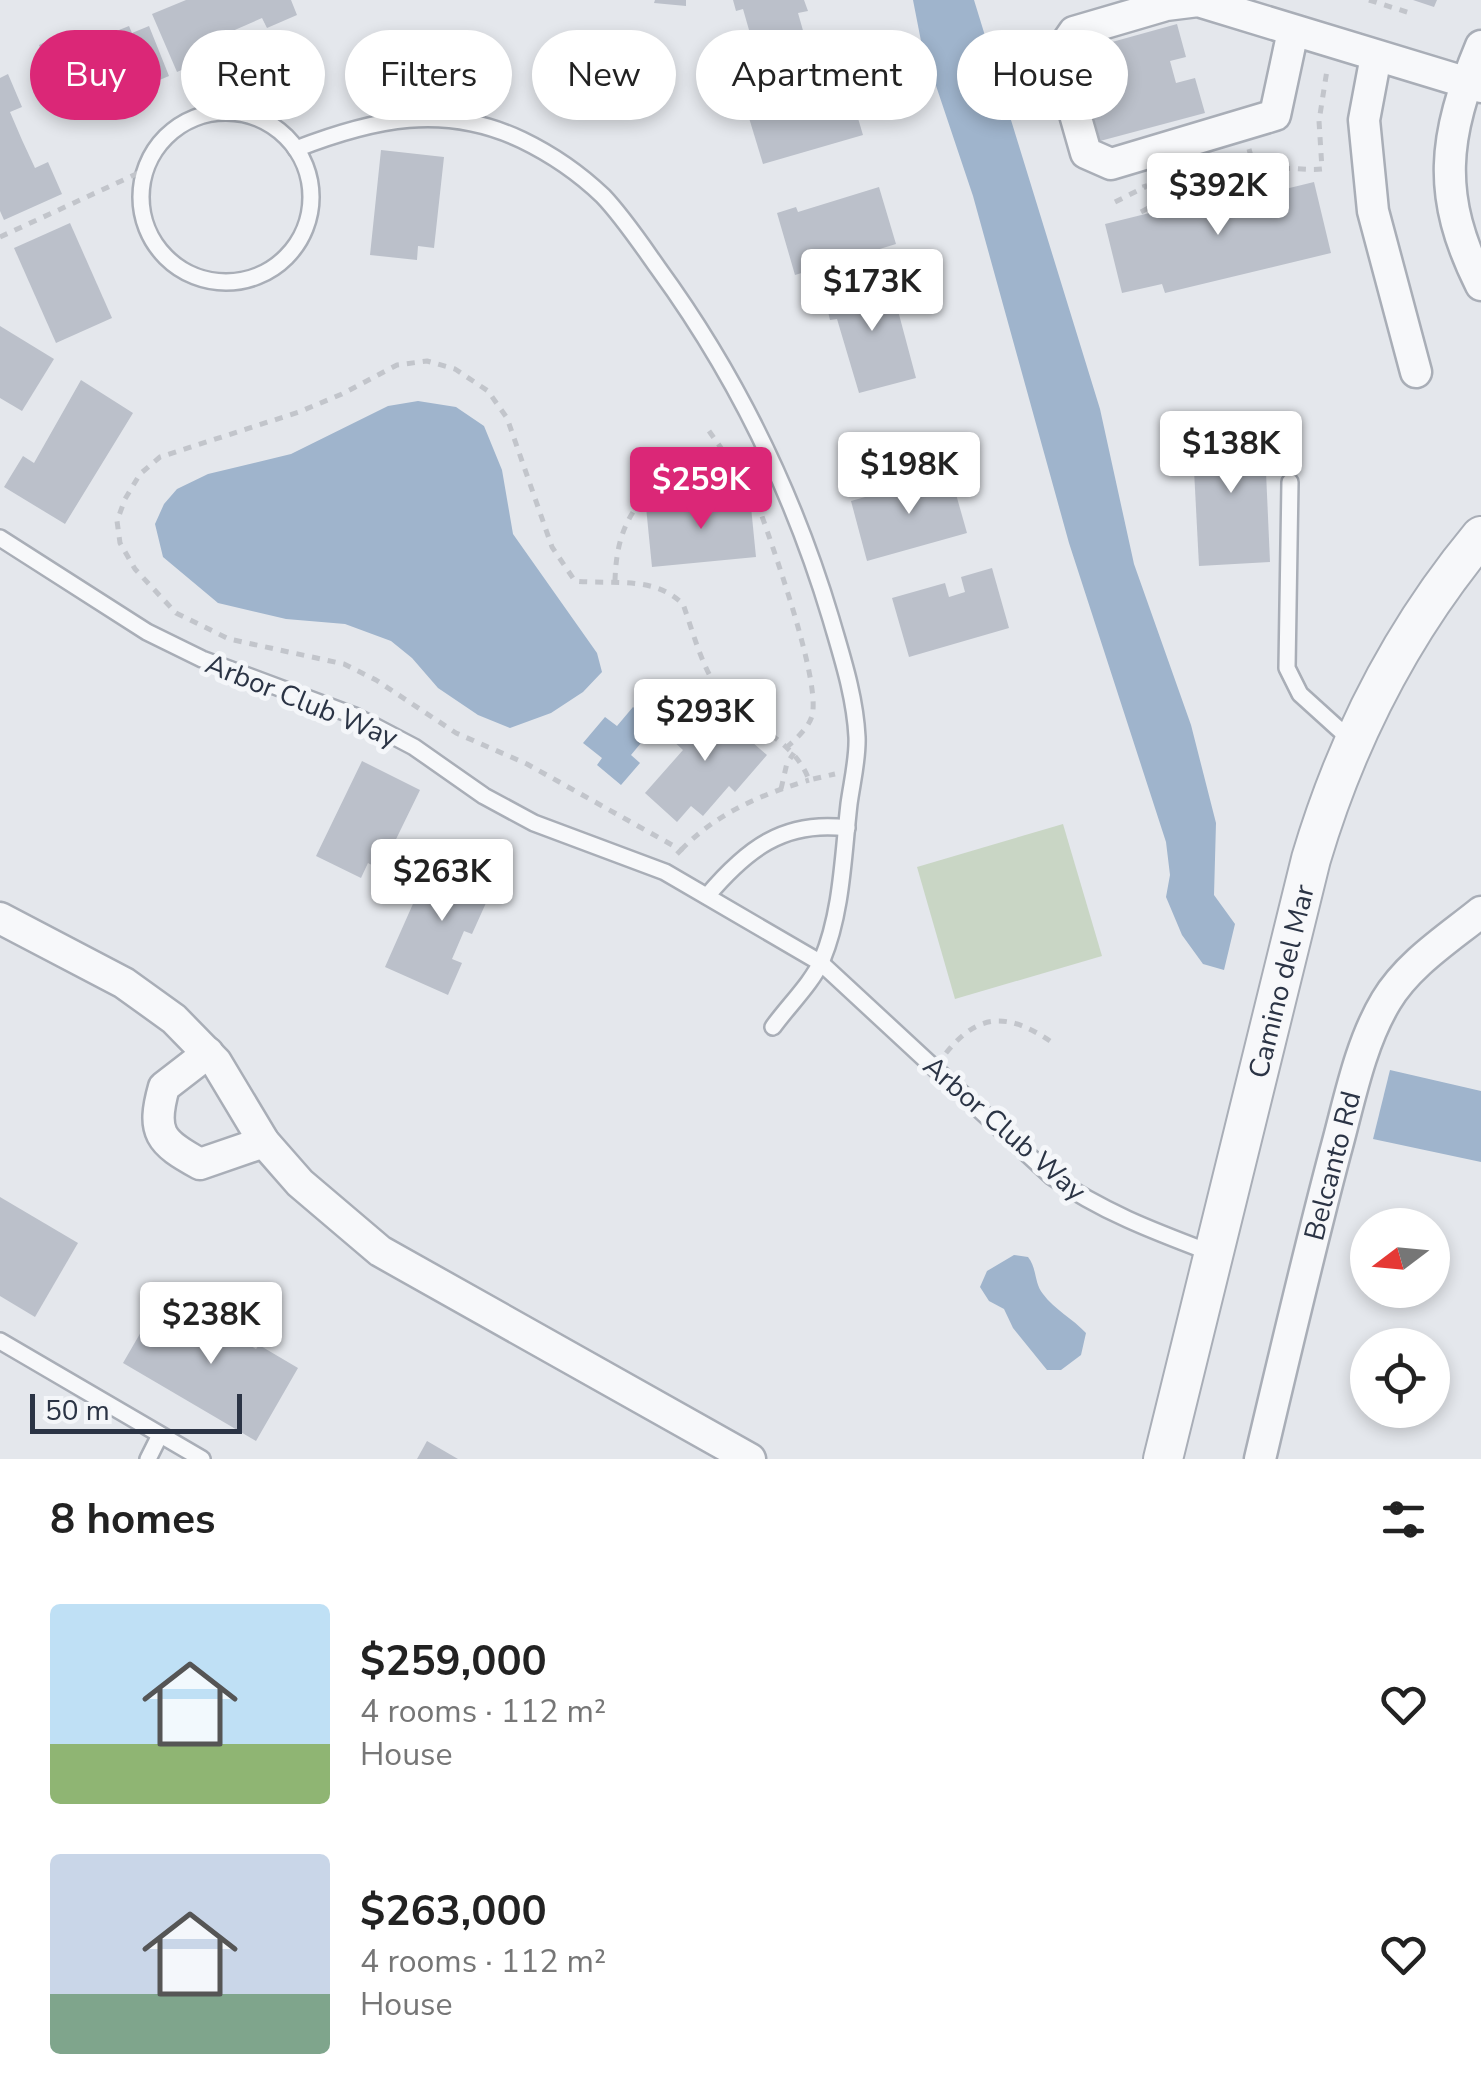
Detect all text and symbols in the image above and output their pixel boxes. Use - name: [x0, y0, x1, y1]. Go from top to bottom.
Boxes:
- chip: Buy: [30, 30, 161, 120]
- chip: Rent: [181, 30, 325, 120]
- chip: Filters: [345, 30, 512, 120]
- chip: New: [532, 30, 676, 120]
- chip: Apartment: [696, 30, 937, 120]
- chip: House: [957, 30, 1128, 120]
- pin: $392K: [1148, 153, 1288, 238]
- text: $392K: [1169, 164, 1267, 207]
- pin: $173K: [802, 249, 942, 334]
- text: $173K: [823, 260, 921, 303]
- pin: $138K: [1161, 411, 1301, 496]
- text: $138K: [1182, 422, 1280, 465]
- pin: $198K: [839, 432, 979, 517]
- text: $198K: [860, 443, 958, 486]
- pin: $259K: [631, 447, 771, 532]
- text: $259K: [652, 458, 750, 501]
- street label: Arbor Club Way: [200, 645, 404, 757]
- pin: $293K: [635, 679, 775, 764]
- text: $293K: [656, 690, 754, 733]
- pin: $263K: [372, 839, 512, 924]
- text: $263K: [393, 850, 491, 893]
- street label: Camino del Mar: [1240, 881, 1324, 1082]
- street label: Arbor Club Way: [915, 1047, 1094, 1210]
- street label: Belcanto Rd: [1295, 1087, 1370, 1245]
- north arrow: [1350, 1208, 1450, 1308]
- map controls: [1350, 1208, 1450, 1428]
- pin: $238K: [141, 1282, 281, 1367]
- text: $238K: [162, 1293, 260, 1336]
- button: locate: [1350, 1328, 1450, 1428]
- scale bar: [30, 1389, 242, 1434]
- text: 50 m: [45, 1392, 110, 1430]
- text: 8 homes: [50, 1491, 215, 1548]
- icon: filters: [1376, 1492, 1431, 1547]
- text: $259,000: [360, 1633, 547, 1690]
- icon: home: [130, 1644, 250, 1764]
- icon: heart: [1376, 1677, 1431, 1732]
- text: 4 rooms · 112 m²: [360, 1690, 606, 1733]
- text: House: [360, 1733, 453, 1776]
- text: $263,000: [360, 1883, 547, 1940]
- icon: home: [130, 1894, 250, 2014]
- icon: heart: [1376, 1927, 1431, 1982]
- text: 4 rooms · 112 m²: [360, 1940, 606, 1983]
- text: House: [360, 1983, 453, 2026]

